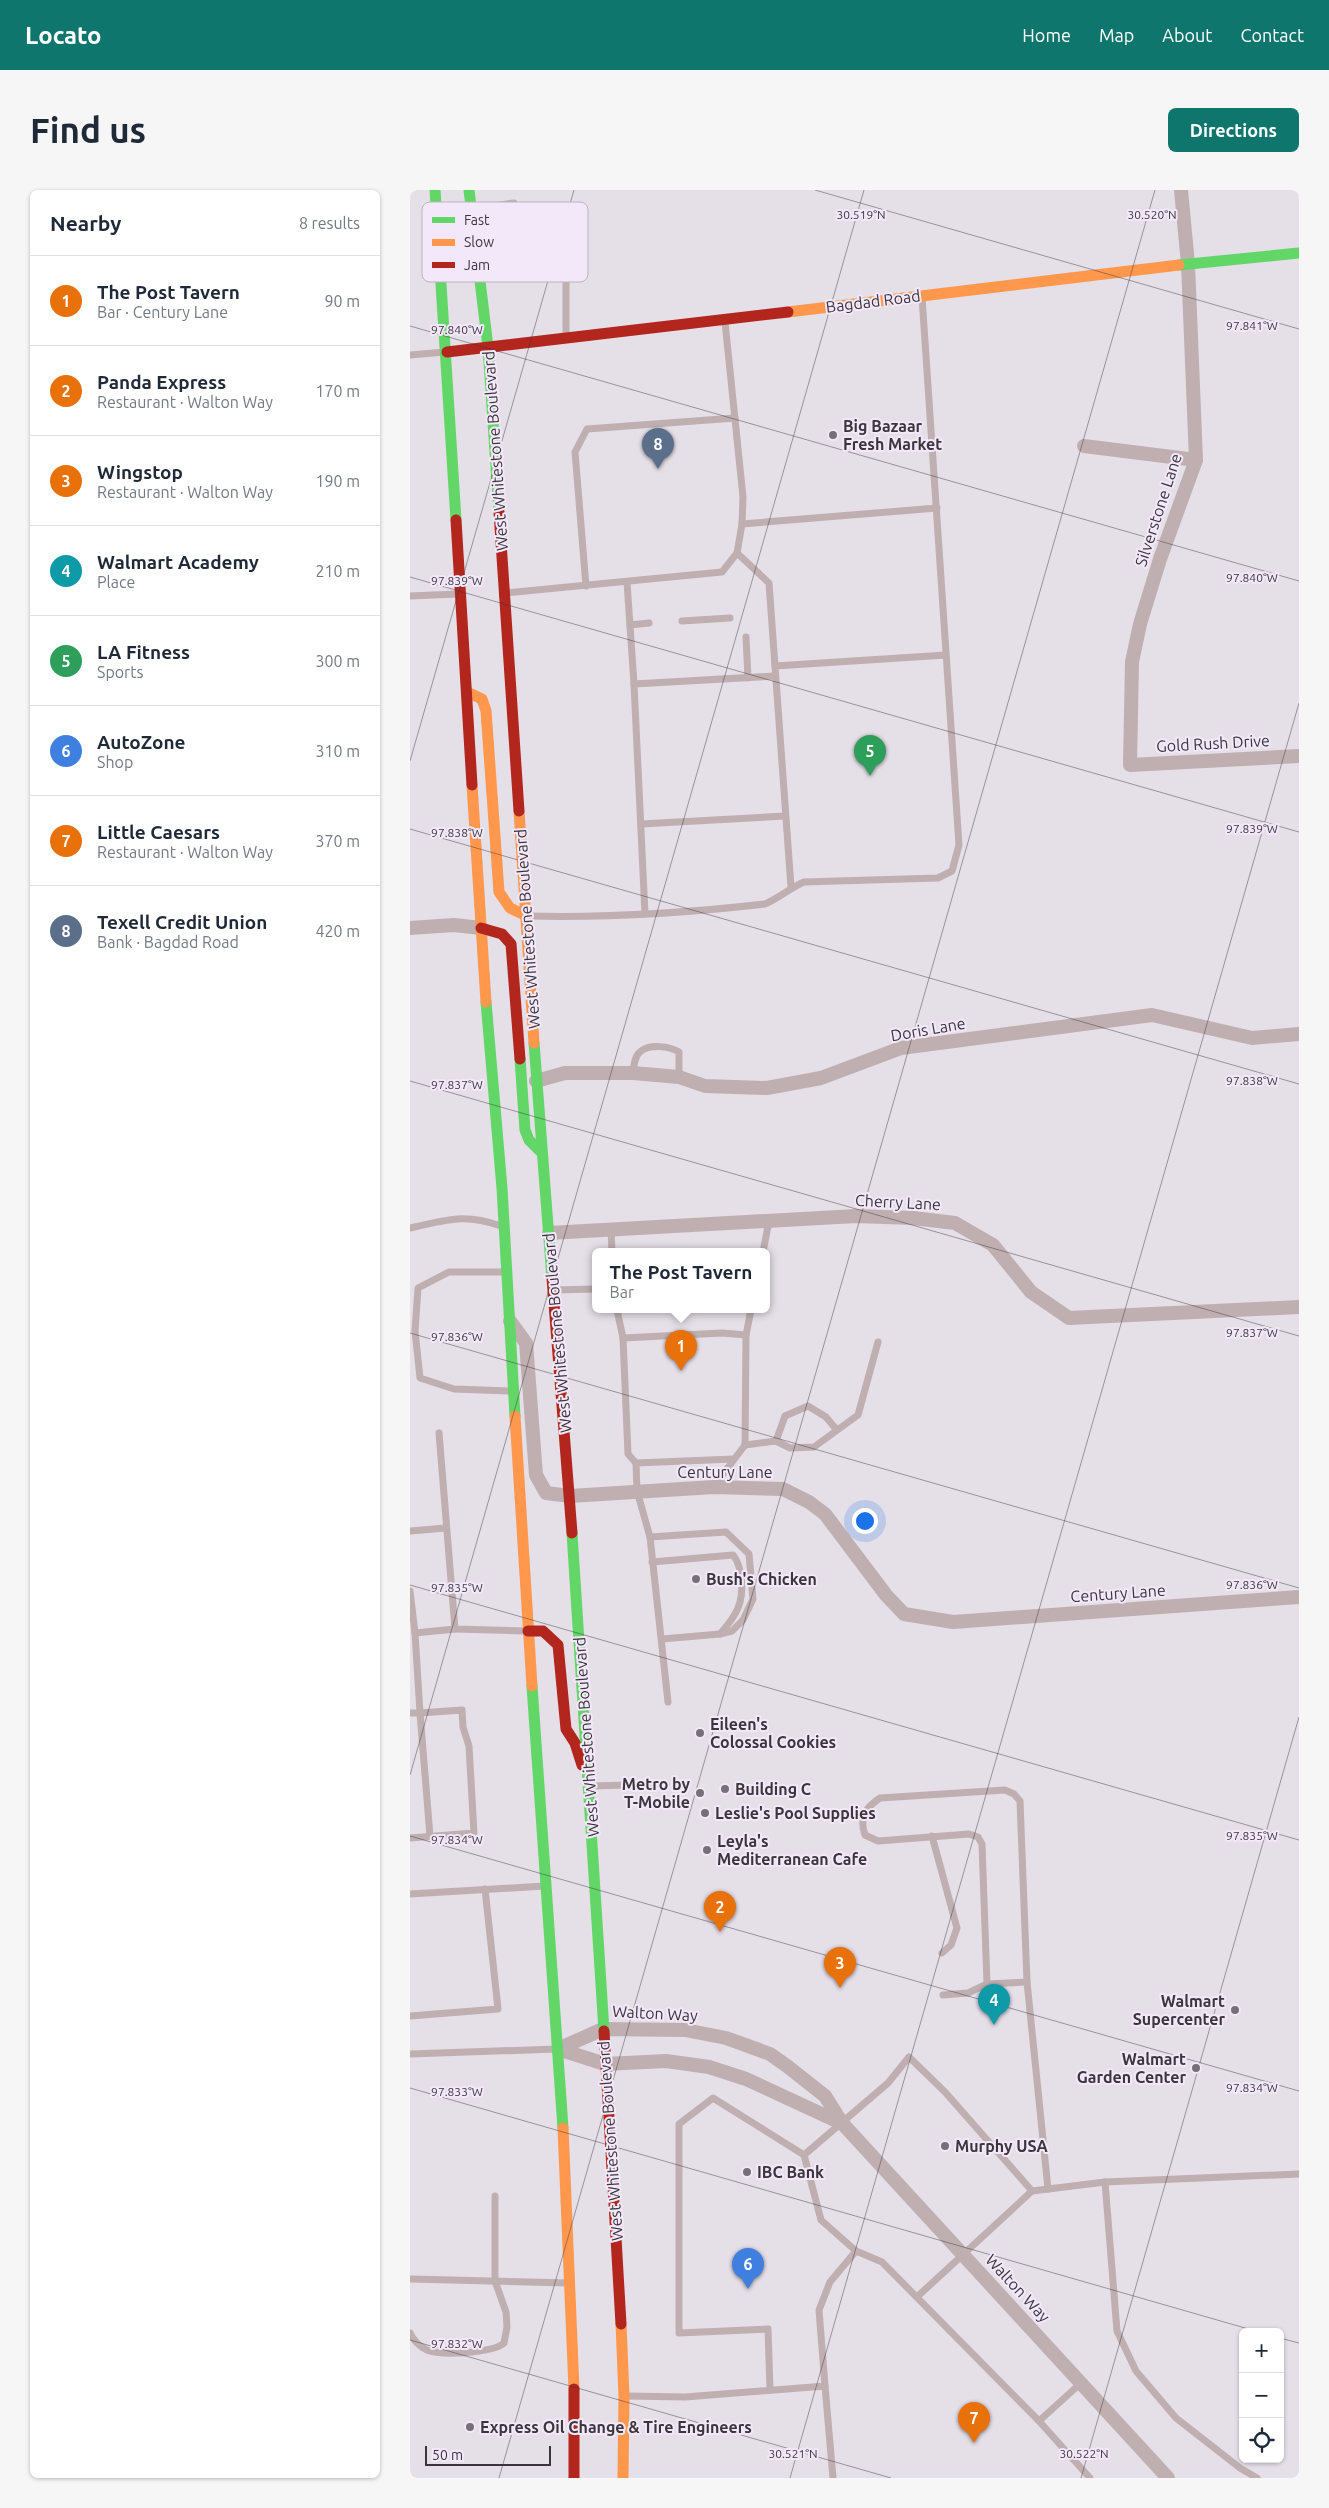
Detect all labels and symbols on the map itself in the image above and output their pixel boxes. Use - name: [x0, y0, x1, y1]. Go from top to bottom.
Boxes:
- legend: [422, 202, 588, 282]
- text: 30.519°N: [836, 208, 886, 221]
- text: 30.520°N: [1127, 208, 1177, 221]
- text: Fast: [464, 212, 490, 228]
- text: Slow: [464, 234, 494, 250]
- text: Jam: [464, 257, 490, 273]
- street label: Bagdad Road: [825, 286, 921, 316]
- text: 97.841°W: [1226, 319, 1278, 332]
- text: 97.840°W: [431, 323, 483, 336]
- street label: West Whitestone Boulevard: [479, 350, 511, 552]
- place label: Big Bazaar Fresh Market: [843, 417, 942, 453]
- pin: 8: [642, 428, 674, 469]
- marker: Big Bazaar Fresh Market: [827, 429, 839, 441]
- street label: Silverstone Lane: [1131, 451, 1185, 569]
- text: 97.840°W: [1226, 571, 1278, 584]
- text: 97.839°W: [431, 574, 483, 587]
- street label: Gold Rush Drive: [1156, 731, 1270, 755]
- pin: 5: [854, 735, 886, 776]
- text: 97.839°W: [1226, 822, 1278, 835]
- text: 97.838°W: [431, 826, 483, 839]
- street label: West Whitestone Boulevard: [511, 828, 543, 1030]
- street label: Doris Lane: [889, 1014, 967, 1044]
- text: 97.838°W: [1226, 1074, 1278, 1087]
- text: 97.837°W: [431, 1078, 483, 1091]
- street label: Cherry Lane: [855, 1191, 941, 1213]
- street label: West Whitestone Boulevard: [539, 1232, 575, 1434]
- text: 97.837°W: [1226, 1326, 1278, 1339]
- text: 97.836°W: [431, 1330, 483, 1343]
- pin: 1: [665, 1330, 697, 1371]
- street label: Century Lane: [677, 1463, 773, 1481]
- your location: [852, 1508, 878, 1534]
- place label: Bush's Chicken: [706, 1570, 817, 1588]
- marker: Bush's Chicken: [690, 1573, 702, 1585]
- text: 97.836°W: [1226, 1578, 1278, 1591]
- text: 97.835°W: [431, 1581, 483, 1594]
- street label: Century Lane: [1070, 1581, 1166, 1605]
- street label: West Whitestone Boulevard: [570, 1636, 602, 1838]
- place label: Eileen's Colossal Cookies: [710, 1715, 836, 1751]
- marker: Eileen's Colossal Cookies: [694, 1727, 706, 1739]
- place label: Metro by T-Mobile: [622, 1775, 690, 1811]
- place label: Building C: [735, 1780, 811, 1798]
- marker: Building C: [719, 1783, 731, 1795]
- marker: Metro by T-Mobile: [694, 1787, 706, 1799]
- place label: Leslie's Pool Supplies: [715, 1804, 876, 1822]
- marker: Leslie's Pool Supplies: [699, 1807, 711, 1819]
- text: 97.835°W: [1226, 1829, 1278, 1842]
- place label: Leyla's Mediterranean Cafe: [717, 1832, 867, 1868]
- text: 97.834°W: [431, 1833, 483, 1846]
- marker: Leyla's Mediterranean Cafe: [701, 1844, 713, 1856]
- pin: 2: [704, 1891, 736, 1932]
- pin: 3: [824, 1947, 856, 1988]
- pin: 4: [978, 1984, 1010, 2025]
- place label: Walmart Supercenter: [1133, 1992, 1225, 2028]
- street label: Walton Way: [612, 2002, 699, 2024]
- marker: Walmart Supercenter: [1229, 2004, 1241, 2016]
- street label: West Whitestone Boulevard: [594, 2040, 626, 2242]
- place label: Walmart Garden Center: [1077, 2050, 1186, 2086]
- marker: Walmart Garden Center: [1190, 2062, 1202, 2074]
- text: 97.834°W: [1226, 2081, 1278, 2094]
- text: 97.833°W: [431, 2085, 483, 2098]
- place label: Murphy USA: [955, 2137, 1048, 2155]
- marker: Murphy USA: [939, 2140, 951, 2152]
- place label: IBC Bank: [757, 2163, 824, 2181]
- marker: IBC Bank: [741, 2166, 753, 2178]
- pin: 6: [732, 2248, 764, 2289]
- street label: Walton Way: [982, 2251, 1054, 2326]
- text: 97.832°W: [431, 2337, 483, 2350]
- pin: 7: [958, 2402, 990, 2443]
- place label: Express Oil Change & Tire Engineers: [480, 2418, 752, 2436]
- marker: Express Oil Change & Tire Engineers: [464, 2421, 476, 2433]
- scale bar: [425, 2443, 551, 2466]
- text: 30.521°N: [768, 2447, 818, 2460]
- text: 30.522°N: [1059, 2447, 1109, 2460]

